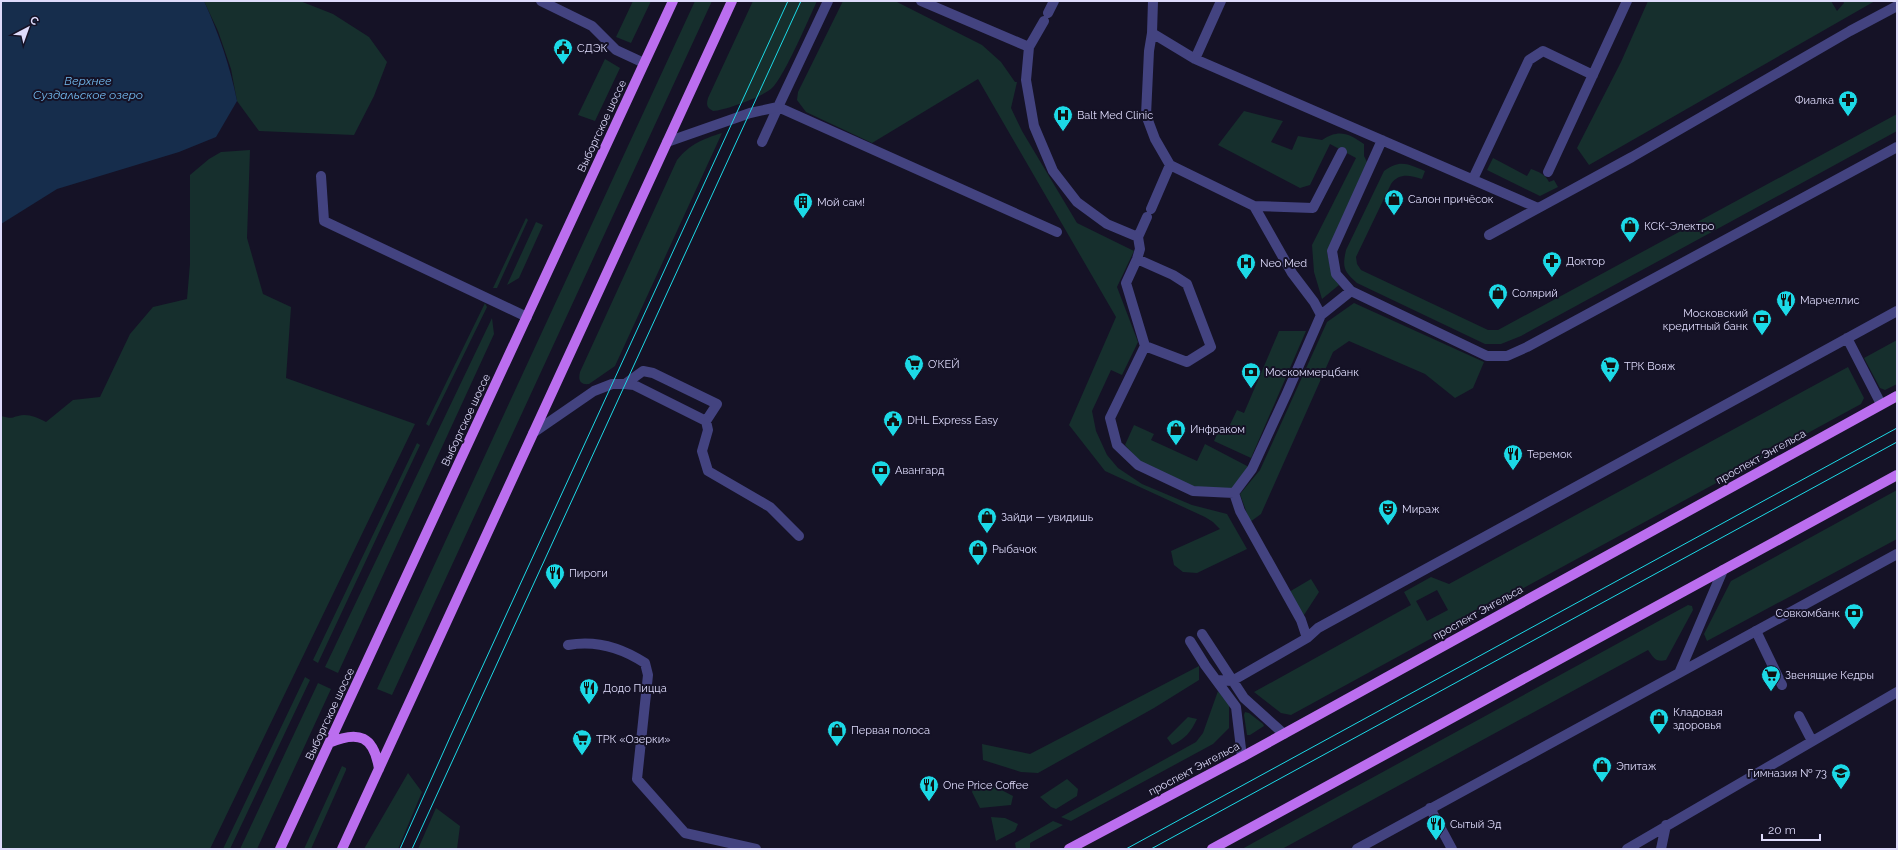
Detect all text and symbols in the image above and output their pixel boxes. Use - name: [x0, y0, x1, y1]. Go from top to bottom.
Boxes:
- north arrow: [8, 8, 48, 48]
- text: С: [27, 13, 42, 29]
- public building icon: СДЭК: [552, 37, 574, 65]
- place label: СДЭК: [577, 42, 608, 55]
- water label: Верхнее Суздальское озеро: [33, 74, 143, 102]
- street label: Выборгское шоссе: [575, 77, 629, 174]
- pharmacy icon: Фиалка: [1837, 89, 1859, 117]
- place label: Фиалка: [1795, 94, 1834, 107]
- hospital icon: Balt Med Clinic: [1052, 104, 1074, 132]
- place label: Balt Med Clinic: [1077, 109, 1153, 122]
- shop icon: Салон причёсок: [1383, 188, 1405, 216]
- building icon: Мой сам!: [792, 191, 814, 219]
- place label: Салон причёсок: [1408, 193, 1494, 206]
- place label: Мой сам!: [817, 196, 865, 209]
- shop icon: КСК-Электро: [1619, 215, 1641, 243]
- place label: КСК-Электро: [1644, 220, 1715, 233]
- pharmacy icon: Доктор: [1541, 250, 1563, 278]
- hospital icon: Neo Med: [1235, 252, 1257, 280]
- place label: Доктор: [1566, 255, 1605, 268]
- place label: Neo Med: [1260, 257, 1307, 270]
- shop icon: Солярий: [1487, 282, 1509, 310]
- place label: Солярий: [1512, 287, 1558, 300]
- restaurant icon: Марчеллис: [1775, 289, 1797, 317]
- place label: Марчеллис: [1800, 294, 1860, 307]
- place label: Московский кредитный банк: [1663, 307, 1748, 333]
- bank icon: Московский кредитный банк: [1751, 308, 1773, 336]
- supermarket icon: О’КЕЙ: [903, 353, 925, 381]
- supermarket icon: ТРК Вояж: [1599, 355, 1621, 383]
- place label: О’КЕЙ: [928, 358, 960, 371]
- place label: ТРК Вояж: [1624, 360, 1676, 373]
- bank icon: Москоммерцбанк: [1240, 361, 1262, 389]
- place label: Москоммерцбанк: [1265, 366, 1359, 379]
- street label: Выборгское шоссе: [439, 371, 493, 468]
- public building icon: DHL Express Easy: [882, 409, 904, 437]
- place label: DHL Express Easy: [907, 414, 998, 427]
- shop icon: Инфраком: [1165, 418, 1187, 446]
- place label: Инфраком: [1190, 423, 1245, 436]
- street label: проспект Энгельса: [1714, 427, 1808, 487]
- restaurant icon: Теремок: [1502, 443, 1524, 471]
- place label: Теремок: [1527, 448, 1572, 461]
- bank icon: Авангард: [870, 459, 892, 487]
- place label: Авангард: [895, 464, 945, 477]
- theatre icon: Мираж: [1377, 498, 1399, 526]
- place label: Мираж: [1402, 503, 1440, 516]
- shop icon: Зайди — увидишь: [976, 506, 998, 534]
- place label: Зайди — увидишь: [1001, 511, 1094, 524]
- shop icon: Рыбачок: [967, 538, 989, 566]
- place label: Рыбачок: [992, 543, 1037, 556]
- restaurant icon: Пироги: [544, 562, 566, 590]
- place label: Пироги: [569, 567, 608, 580]
- street label: проспект Энгельса: [1431, 583, 1525, 643]
- bank icon: Совкомбанк: [1843, 602, 1865, 630]
- place label: Совкомбанк: [1776, 607, 1840, 620]
- supermarket icon: Звенящие Кедры: [1760, 664, 1782, 692]
- street label: Выборгское шоссе: [303, 665, 357, 762]
- place label: Звенящие Кедры: [1785, 669, 1874, 682]
- restaurant icon: Додо Пицца: [578, 677, 600, 705]
- place label: Додо Пицца: [603, 682, 667, 695]
- place label: Кладовая здоровья: [1673, 706, 1723, 732]
- shop icon: Кладовая здоровья: [1648, 707, 1670, 735]
- shop icon: Первая полоса: [826, 719, 848, 747]
- place label: Первая полоса: [851, 724, 930, 737]
- supermarket icon: ТРК «Озерки»: [571, 728, 593, 756]
- place label: ТРК «Озерки»: [596, 733, 671, 746]
- street label: проспект Энгельса: [1146, 740, 1242, 798]
- shop icon: Эпитаж: [1591, 755, 1613, 783]
- place label: Эпитаж: [1616, 760, 1657, 773]
- school or university icon: Гимназия № 73: [1830, 762, 1852, 790]
- place label: Гимназия № 73: [1747, 767, 1827, 780]
- restaurant icon: One Price Coffee: [918, 774, 940, 802]
- place label: One Price Coffee: [943, 779, 1029, 792]
- restaurant icon: Сытый Эд: [1425, 813, 1447, 841]
- scale bar: [1762, 816, 1820, 842]
- place label: Сытый Эд: [1450, 818, 1502, 831]
- text: 20 m: [1768, 823, 1796, 837]

